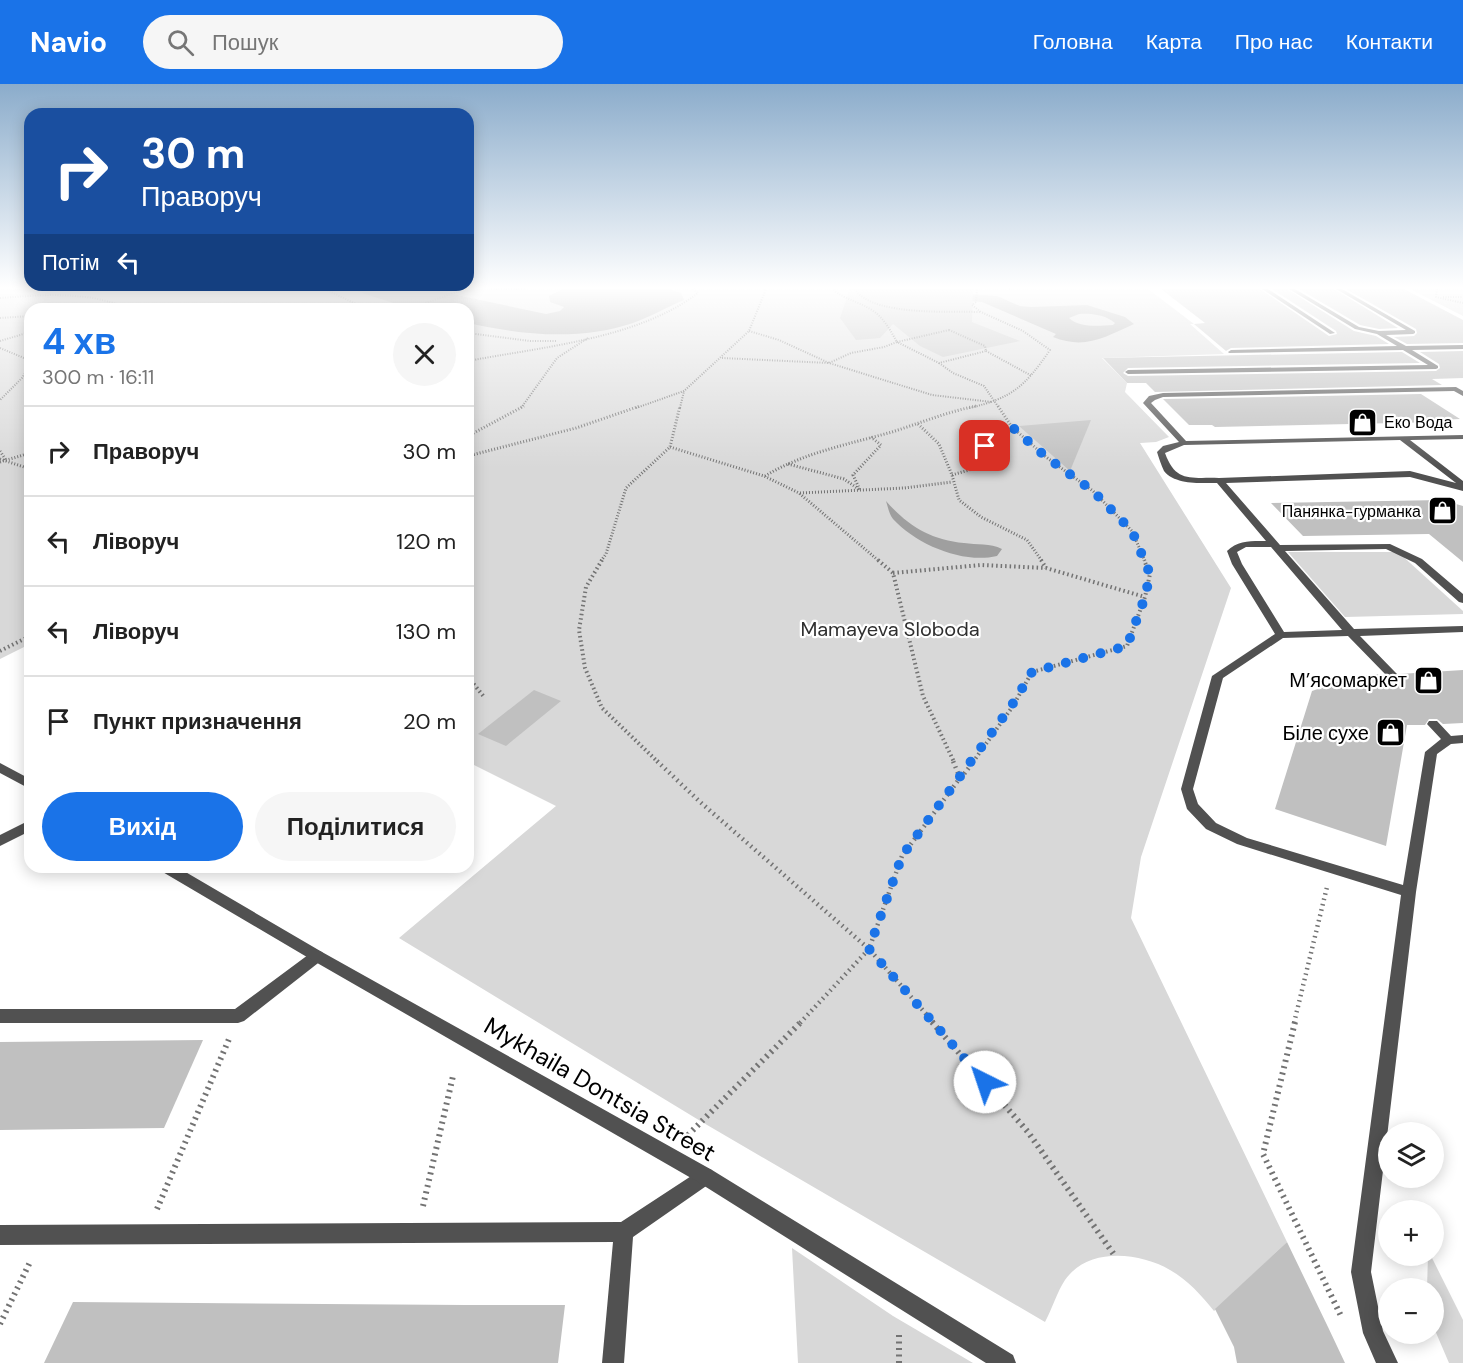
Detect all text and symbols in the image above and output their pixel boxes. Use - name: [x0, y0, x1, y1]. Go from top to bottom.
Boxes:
- search box: [143, 15, 563, 69]
- text: Navio: [30, 24, 107, 61]
- icon: search: [164, 26, 197, 59]
- text: Пошук: [212, 28, 278, 57]
- text: Головна: [1033, 28, 1113, 56]
- text: Карта: [1146, 28, 1202, 56]
- text: Про нас: [1235, 28, 1313, 56]
- text: Контакти: [1346, 28, 1433, 56]
- text: 30 m: [141, 126, 245, 181]
- icon: right: [42, 132, 120, 210]
- text: Праворуч: [141, 179, 262, 214]
- icon: left: [112, 246, 145, 279]
- text: Потім: [42, 248, 100, 277]
- text: 4 хв: [42, 318, 116, 365]
- button: close: [393, 323, 456, 386]
- text: 300 m · 16:11: [42, 364, 154, 390]
- shop icon: Еко Вода: [1347, 406, 1379, 438]
- place label: Еко Вода: [1384, 412, 1453, 433]
- pin: [959, 420, 1010, 471]
- icon: arrive: [968, 429, 1001, 462]
- icon: right: [42, 435, 75, 468]
- text: Праворуч: [93, 437, 199, 466]
- text: 30 m: [402, 437, 456, 466]
- shop icon: Панянка-гурманка: [1426, 495, 1458, 527]
- place label: Панянка-гурманка: [1282, 501, 1421, 522]
- icon: left: [42, 525, 75, 558]
- text: Ліворуч: [93, 527, 179, 556]
- text: 120 m: [396, 527, 456, 556]
- icon: left: [42, 615, 75, 648]
- park label: Mamayeva Sloboda: [800, 616, 980, 642]
- text: Ліворуч: [93, 617, 179, 646]
- text: 130 m: [396, 617, 456, 646]
- shop icon: М’ясомаркет: [1412, 664, 1444, 696]
- place label: М’ясомаркет: [1289, 667, 1407, 693]
- icon: arrive: [42, 705, 75, 738]
- text: Пункт призначення: [93, 707, 302, 736]
- text: 20 m: [403, 707, 456, 736]
- shop icon: Біле сухе: [1374, 717, 1406, 749]
- place label: Біле сухе: [1282, 720, 1369, 746]
- button: Вихід: [42, 792, 243, 861]
- button: Поділитися: [255, 792, 456, 861]
- street label: Mykhaila Dontsia Street: [479, 1010, 721, 1168]
- position arrow: [953, 1050, 1017, 1114]
- map controls: [1378, 1122, 1444, 1344]
- button: layers: [1378, 1122, 1444, 1188]
- button: +: [1378, 1200, 1444, 1266]
- button: −: [1378, 1278, 1444, 1344]

